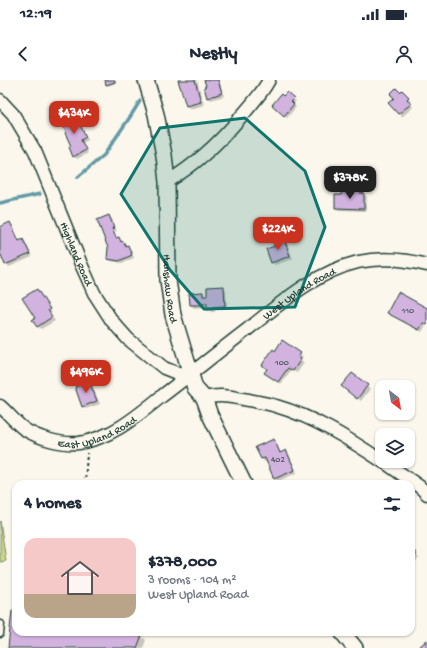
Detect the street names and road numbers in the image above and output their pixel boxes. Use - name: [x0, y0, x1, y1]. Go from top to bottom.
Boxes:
- street label: Highland Road: [57, 221, 95, 289]
- street label: Hanshaw Road: [160, 254, 180, 326]
- street label: West Upland Road: [261, 266, 339, 323]
- street label: East Upland Road: [57, 414, 140, 451]

